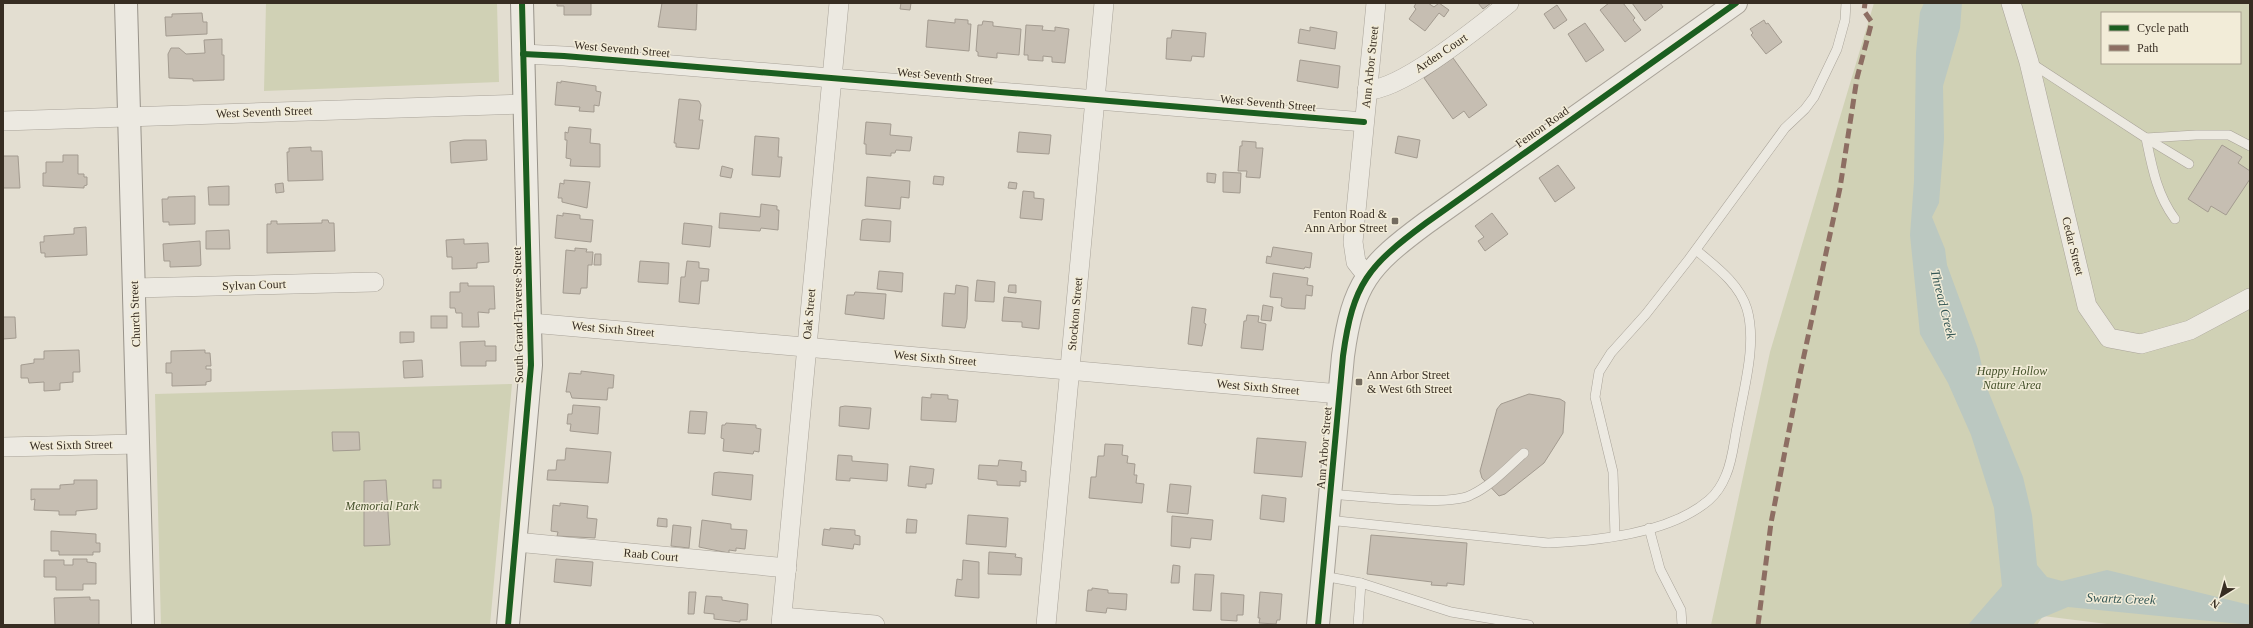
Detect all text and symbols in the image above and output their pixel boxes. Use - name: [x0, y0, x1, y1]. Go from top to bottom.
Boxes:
- legend: [2101, 12, 2241, 64]
- text: Cycle path: [2137, 21, 2189, 35]
- street label: Ann Arbor Street: [1359, 25, 1381, 109]
- street label: Arden Court: [1412, 30, 1470, 76]
- street label: West Seventh Street: [573, 38, 671, 60]
- text: Path: [2137, 41, 2158, 55]
- street label: West Seventh Street: [896, 65, 994, 87]
- street label: West Seventh Street: [1219, 92, 1317, 114]
- street label: West Seventh Street: [216, 103, 313, 121]
- street label: Fenton Road: [1513, 104, 1571, 150]
- place label: Fenton Road & Ann Arbor Street: [1304, 207, 1388, 235]
- street label: Cedar Street: [2059, 215, 2087, 277]
- marker: Fenton Road & Ann Arbor Street: [1390, 216, 1400, 226]
- street label: South Grand Traverse Street: [510, 246, 526, 383]
- water label: Thread Creek: [1928, 268, 1959, 341]
- street label: Stockton Street: [1065, 276, 1085, 351]
- street label: Sylvan Court: [222, 277, 287, 293]
- street label: Church Street: [127, 280, 143, 347]
- street label: Oak Street: [800, 287, 818, 340]
- street label: West Sixth Street: [571, 318, 656, 340]
- street label: West Sixth Street: [893, 347, 978, 369]
- park label: Happy Hollow Nature Area: [1976, 364, 2047, 392]
- place label: Ann Arbor Street & West 6th Street: [1367, 368, 1453, 396]
- street label: West Sixth Street: [1216, 376, 1301, 398]
- marker: Ann Arbor Street & West 6th Street: [1354, 377, 1364, 387]
- street label: Ann Arbor Street: [1313, 406, 1335, 490]
- street label: West Sixth Street: [29, 437, 113, 453]
- park label: Memorial Park: [344, 499, 419, 513]
- street label: Raab Court: [623, 546, 680, 564]
- north arrow: [2201, 576, 2241, 616]
- water label: Swartz Creek: [2086, 590, 2156, 607]
- text: N: [2208, 597, 2222, 611]

